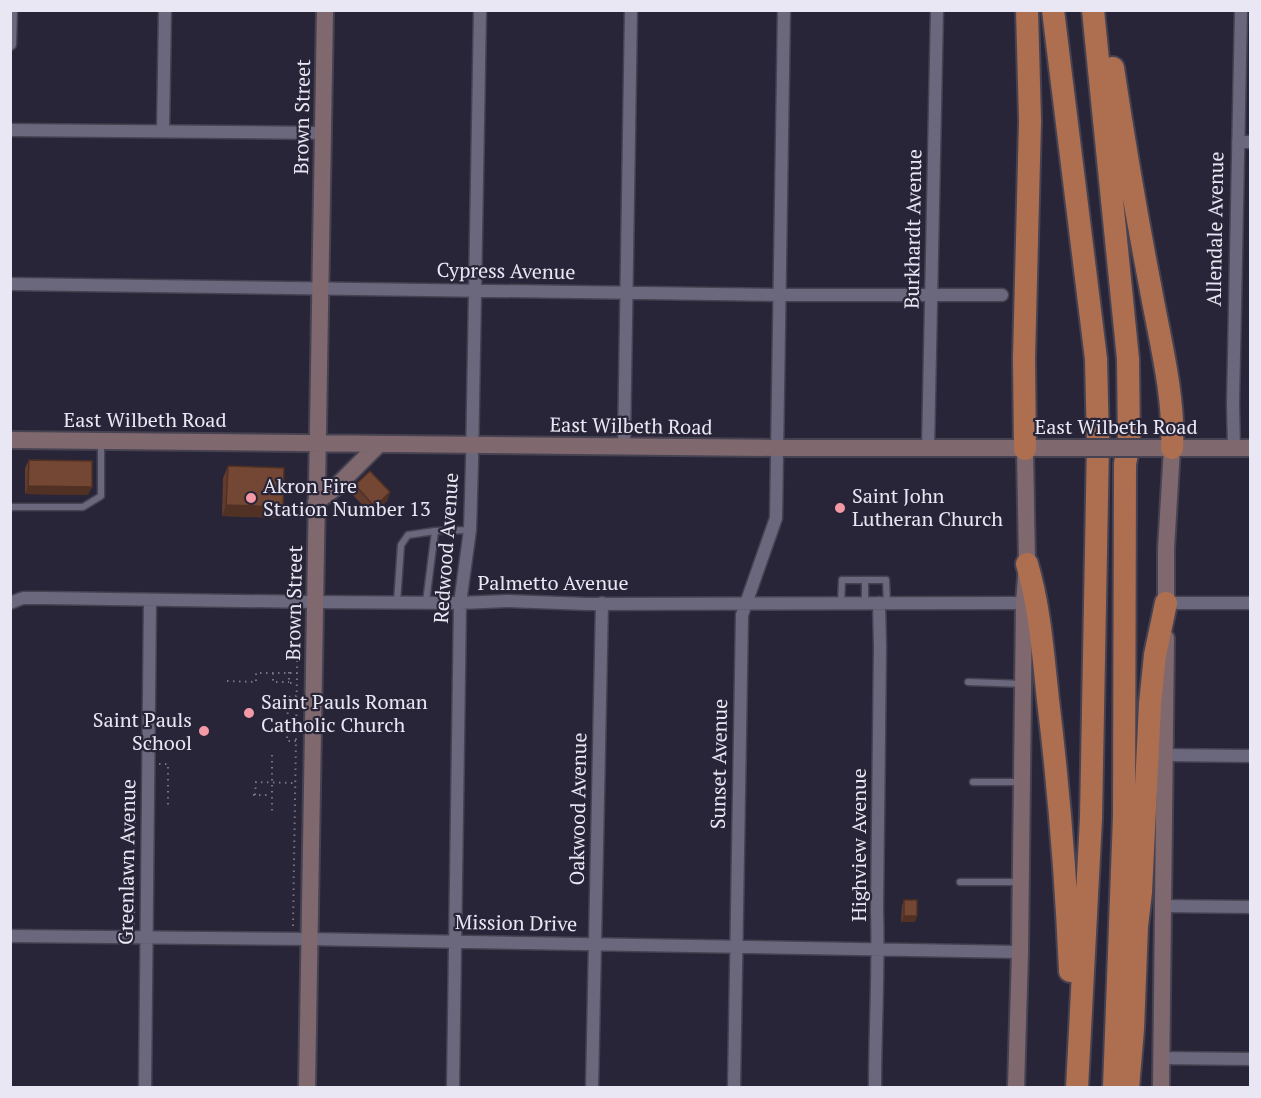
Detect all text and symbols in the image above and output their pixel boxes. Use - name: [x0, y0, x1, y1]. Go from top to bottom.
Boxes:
- street label: Brown Street: [287, 58, 316, 175]
- street label: Burkhardt Avenue: [898, 149, 927, 309]
- street label: Allendale Avenue: [1200, 151, 1229, 307]
- street label: Cypress Avenue: [436, 256, 576, 285]
- street label: East Wilbeth Road: [64, 406, 227, 433]
- street label: East Wilbeth Road: [549, 411, 713, 440]
- street label: East Wilbeth Road: [1035, 413, 1198, 440]
- place label: Akron Fire Station Number 13: [263, 472, 431, 522]
- street label: Redwood Avenue: [427, 472, 464, 624]
- place label: Saint John Lutheran Church: [852, 482, 1003, 532]
- marker: Akron Fire Station Number 13: [244, 491, 258, 505]
- marker: Saint John Lutheran Church: [833, 501, 847, 515]
- street label: Brown Street: [279, 544, 308, 661]
- street label: Palmetto Avenue: [477, 569, 629, 596]
- place label: Saint Pauls Roman Catholic Church: [261, 688, 428, 738]
- street label: Sunset Avenue: [704, 699, 733, 829]
- place label: Saint Pauls School: [93, 706, 192, 756]
- marker: Saint Pauls Roman Catholic Church: [242, 706, 256, 720]
- marker: Saint Pauls School: [197, 724, 211, 738]
- street label: Oakwood Avenue: [563, 732, 592, 886]
- street label: Highview Avenue: [845, 768, 872, 922]
- street label: Greenlawn Avenue: [112, 779, 141, 945]
- street label: Mission Drive: [455, 908, 577, 937]

